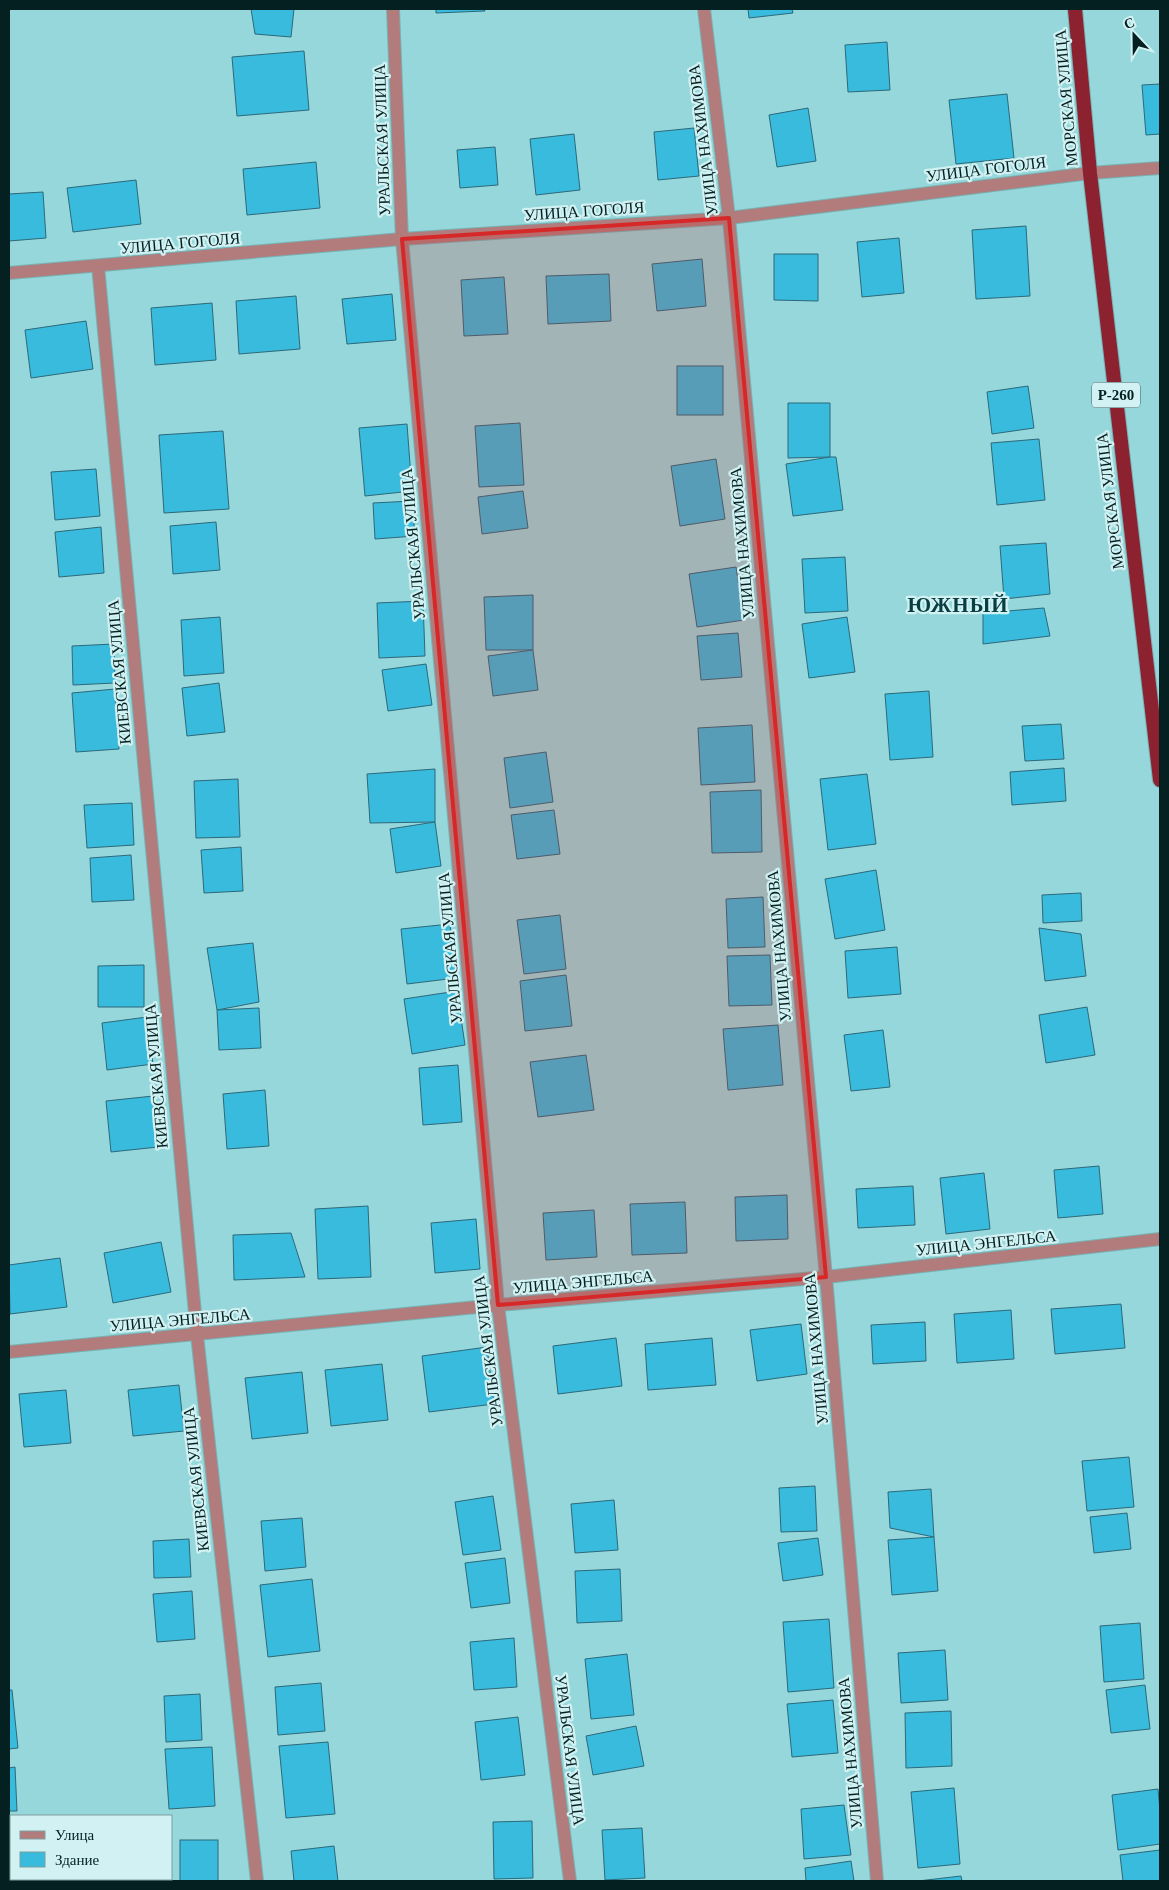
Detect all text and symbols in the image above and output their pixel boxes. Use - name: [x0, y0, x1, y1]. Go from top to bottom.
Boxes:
- north arrow: [1109, 10, 1159, 60]
- text: С: [1122, 15, 1137, 32]
- street label: МОРСКАЯ УЛИЦА: [1052, 28, 1081, 167]
- street label: УРАЛЬСКАЯ УЛИЦА: [371, 63, 394, 216]
- street label: УЛИЦА НАХИМОВА: [685, 63, 722, 217]
- street label: УЛИЦА ГОГОЛЯ: [925, 153, 1047, 186]
- street label: УЛИЦА ГОГОЛЯ: [523, 198, 645, 225]
- street label: УЛИЦА ГОГОЛЯ: [119, 229, 241, 258]
- road number: Р-260: [1092, 382, 1140, 408]
- street label: МОРСКАЯ УЛИЦА: [1093, 431, 1128, 570]
- street label: УЛИЦА НАХИМОВА: [727, 466, 758, 620]
- street label: УРАЛЬСКАЯ УЛИЦА: [398, 467, 429, 620]
- district label: ЮЖНЫЙ: [907, 593, 1009, 617]
- street label: КИЕВСКАЯ УЛИЦА: [104, 598, 135, 745]
- street label: УЛИЦА НАХИМОВА: [764, 869, 795, 1023]
- street label: УРАЛЬСКАЯ УЛИЦА: [435, 871, 466, 1024]
- street label: КИЕВСКАЯ УЛИЦА: [141, 1002, 172, 1149]
- street label: УЛИЦА ЭНГЕЛЬСА: [915, 1227, 1058, 1260]
- street label: УЛИЦА ЭНГЕЛЬСА: [512, 1267, 655, 1298]
- street label: УЛИЦА НАХИМОВА: [801, 1272, 832, 1426]
- street label: УРАЛЬСКАЯ УЛИЦА: [470, 1274, 507, 1427]
- street label: УЛИЦА ЭНГЕЛЬСА: [109, 1305, 252, 1336]
- street label: КИЕВСКАЯ УЛИЦА: [180, 1405, 213, 1552]
- street label: УРАЛЬСКАЯ УЛИЦА: [551, 1674, 588, 1827]
- street label: УЛИЦА НАХИМОВА: [835, 1676, 866, 1830]
- legend: [10, 1815, 172, 1880]
- text: Улица: [55, 1827, 94, 1843]
- text: Здание: [55, 1852, 99, 1868]

